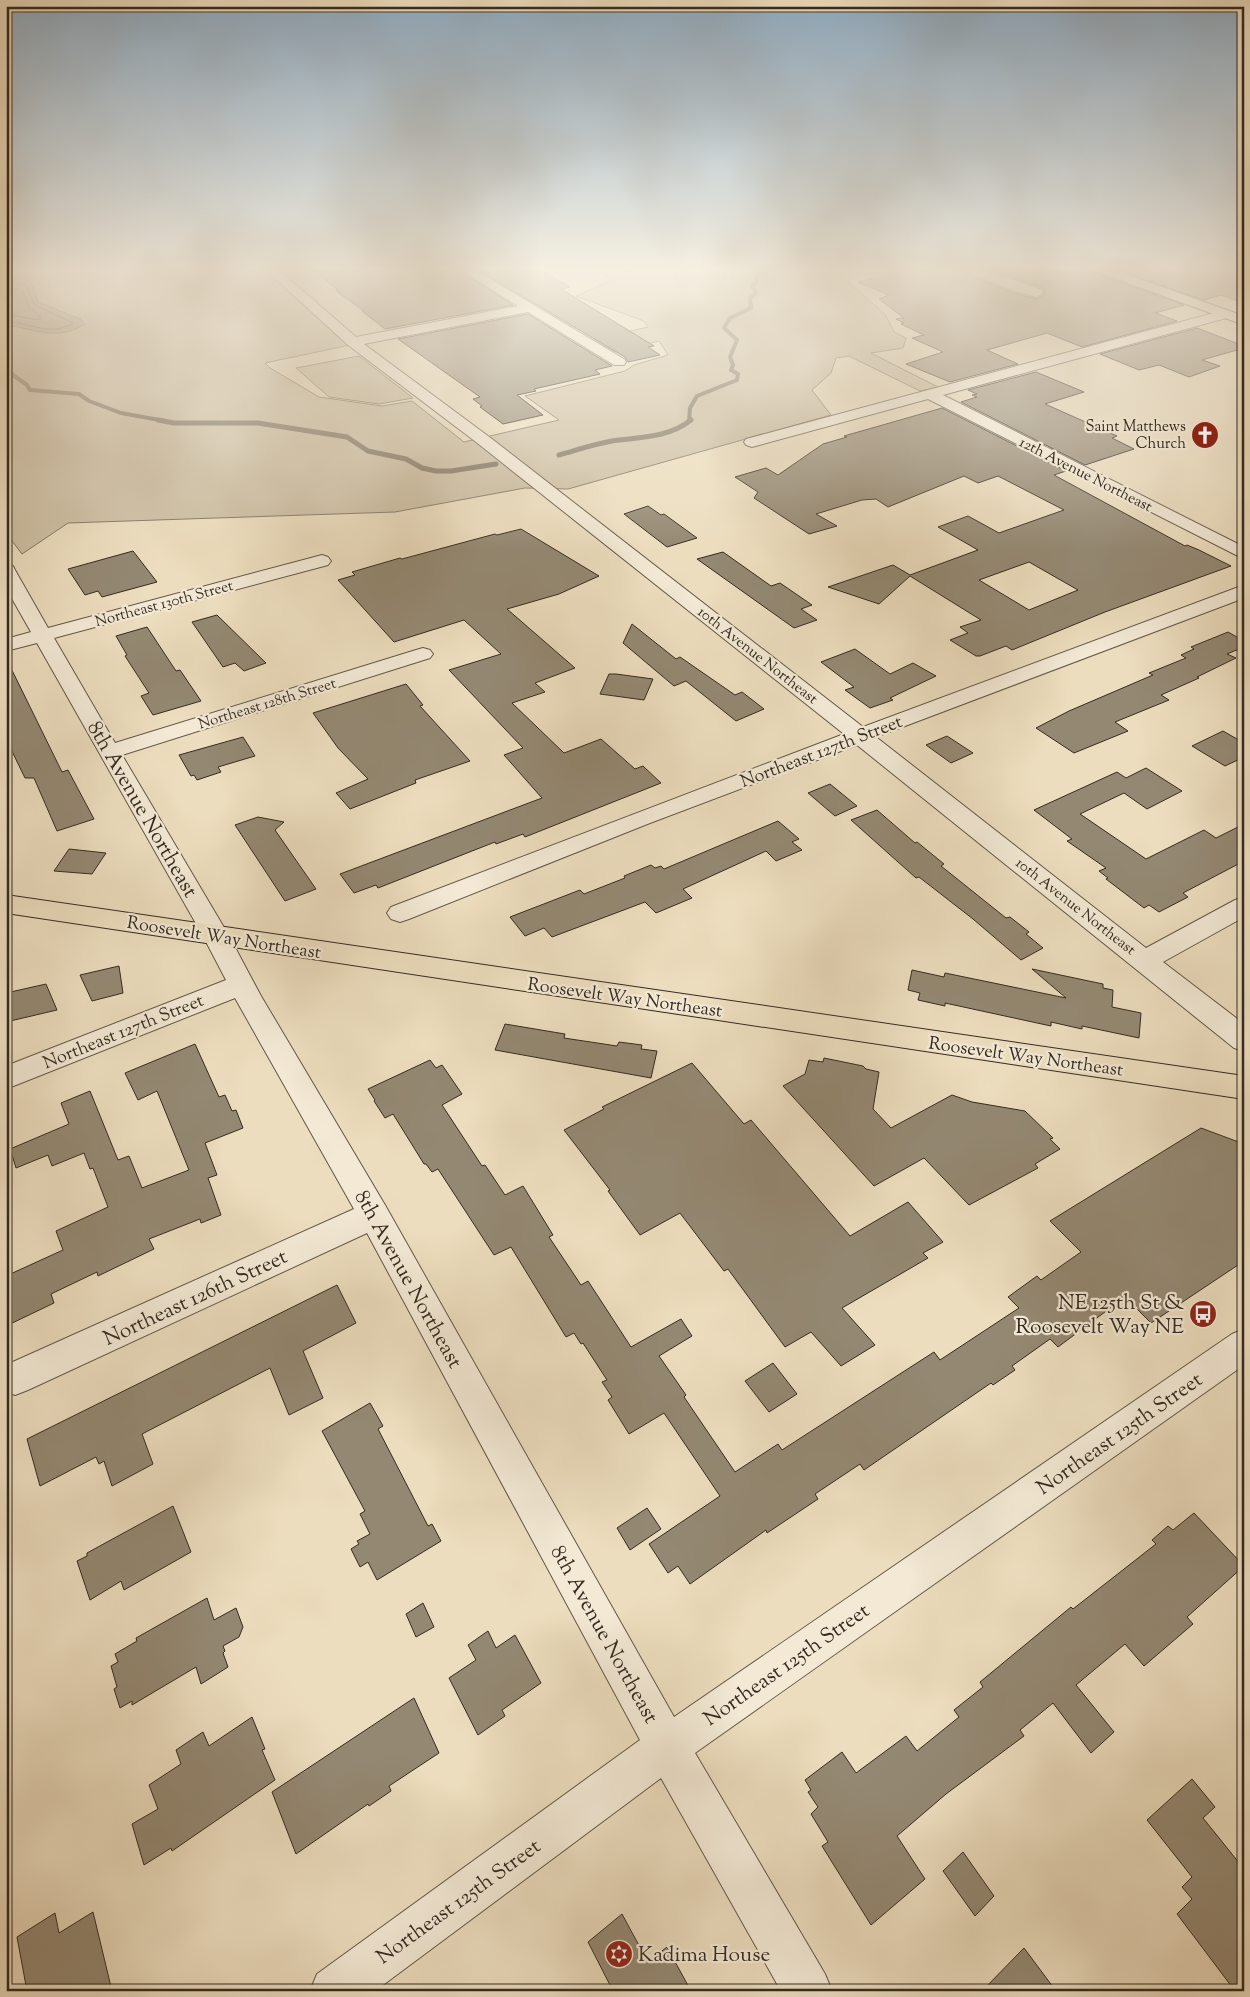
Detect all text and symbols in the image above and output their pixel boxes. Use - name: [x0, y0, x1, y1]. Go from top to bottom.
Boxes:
- place label: Saint Matthews Church: [1085, 417, 1186, 455]
- church icon: Saint Matthews Church: [1190, 420, 1220, 450]
- street label: 12th Avenue Northeast: [1015, 433, 1155, 518]
- street label: Northeast 130th Street: [93, 576, 236, 633]
- street label: 10th Avenue Northeast: [692, 602, 822, 710]
- street label: Northeast 128th Street: [196, 673, 339, 735]
- street label: Northeast 127th Street: [737, 710, 906, 796]
- street label: 8th Avenue Northeast: [78, 716, 204, 904]
- street label: 10th Avenue Northeast: [1010, 853, 1140, 961]
- street label: Roosevelt Way Northeast: [125, 911, 323, 967]
- street label: Roosevelt Way Northeast: [526, 972, 724, 1026]
- street label: Northeast 127th Street: [39, 989, 208, 1077]
- street label: Roosevelt Way Northeast: [927, 1031, 1125, 1085]
- street label: 8th Avenue Northeast: [346, 1186, 469, 1374]
- street label: Northeast 126th Street: [99, 1243, 293, 1355]
- place label: NE 125th St & Roosevelt Way NE: [1016, 1289, 1184, 1343]
- bus stop icon: NE 125th St & Roosevelt Way NE: [1188, 1299, 1218, 1329]
- street label: Northeast 125th Street: [1031, 1366, 1209, 1503]
- street label: 8th Avenue Northeast: [542, 1541, 665, 1729]
- street label: Northeast 125th Street: [698, 1597, 876, 1734]
- street label: Northeast 125th Street: [371, 1833, 548, 1973]
- synagogue icon: Kadima House: [604, 1939, 634, 1969]
- place label: Kadima House: [638, 1941, 770, 1971]

